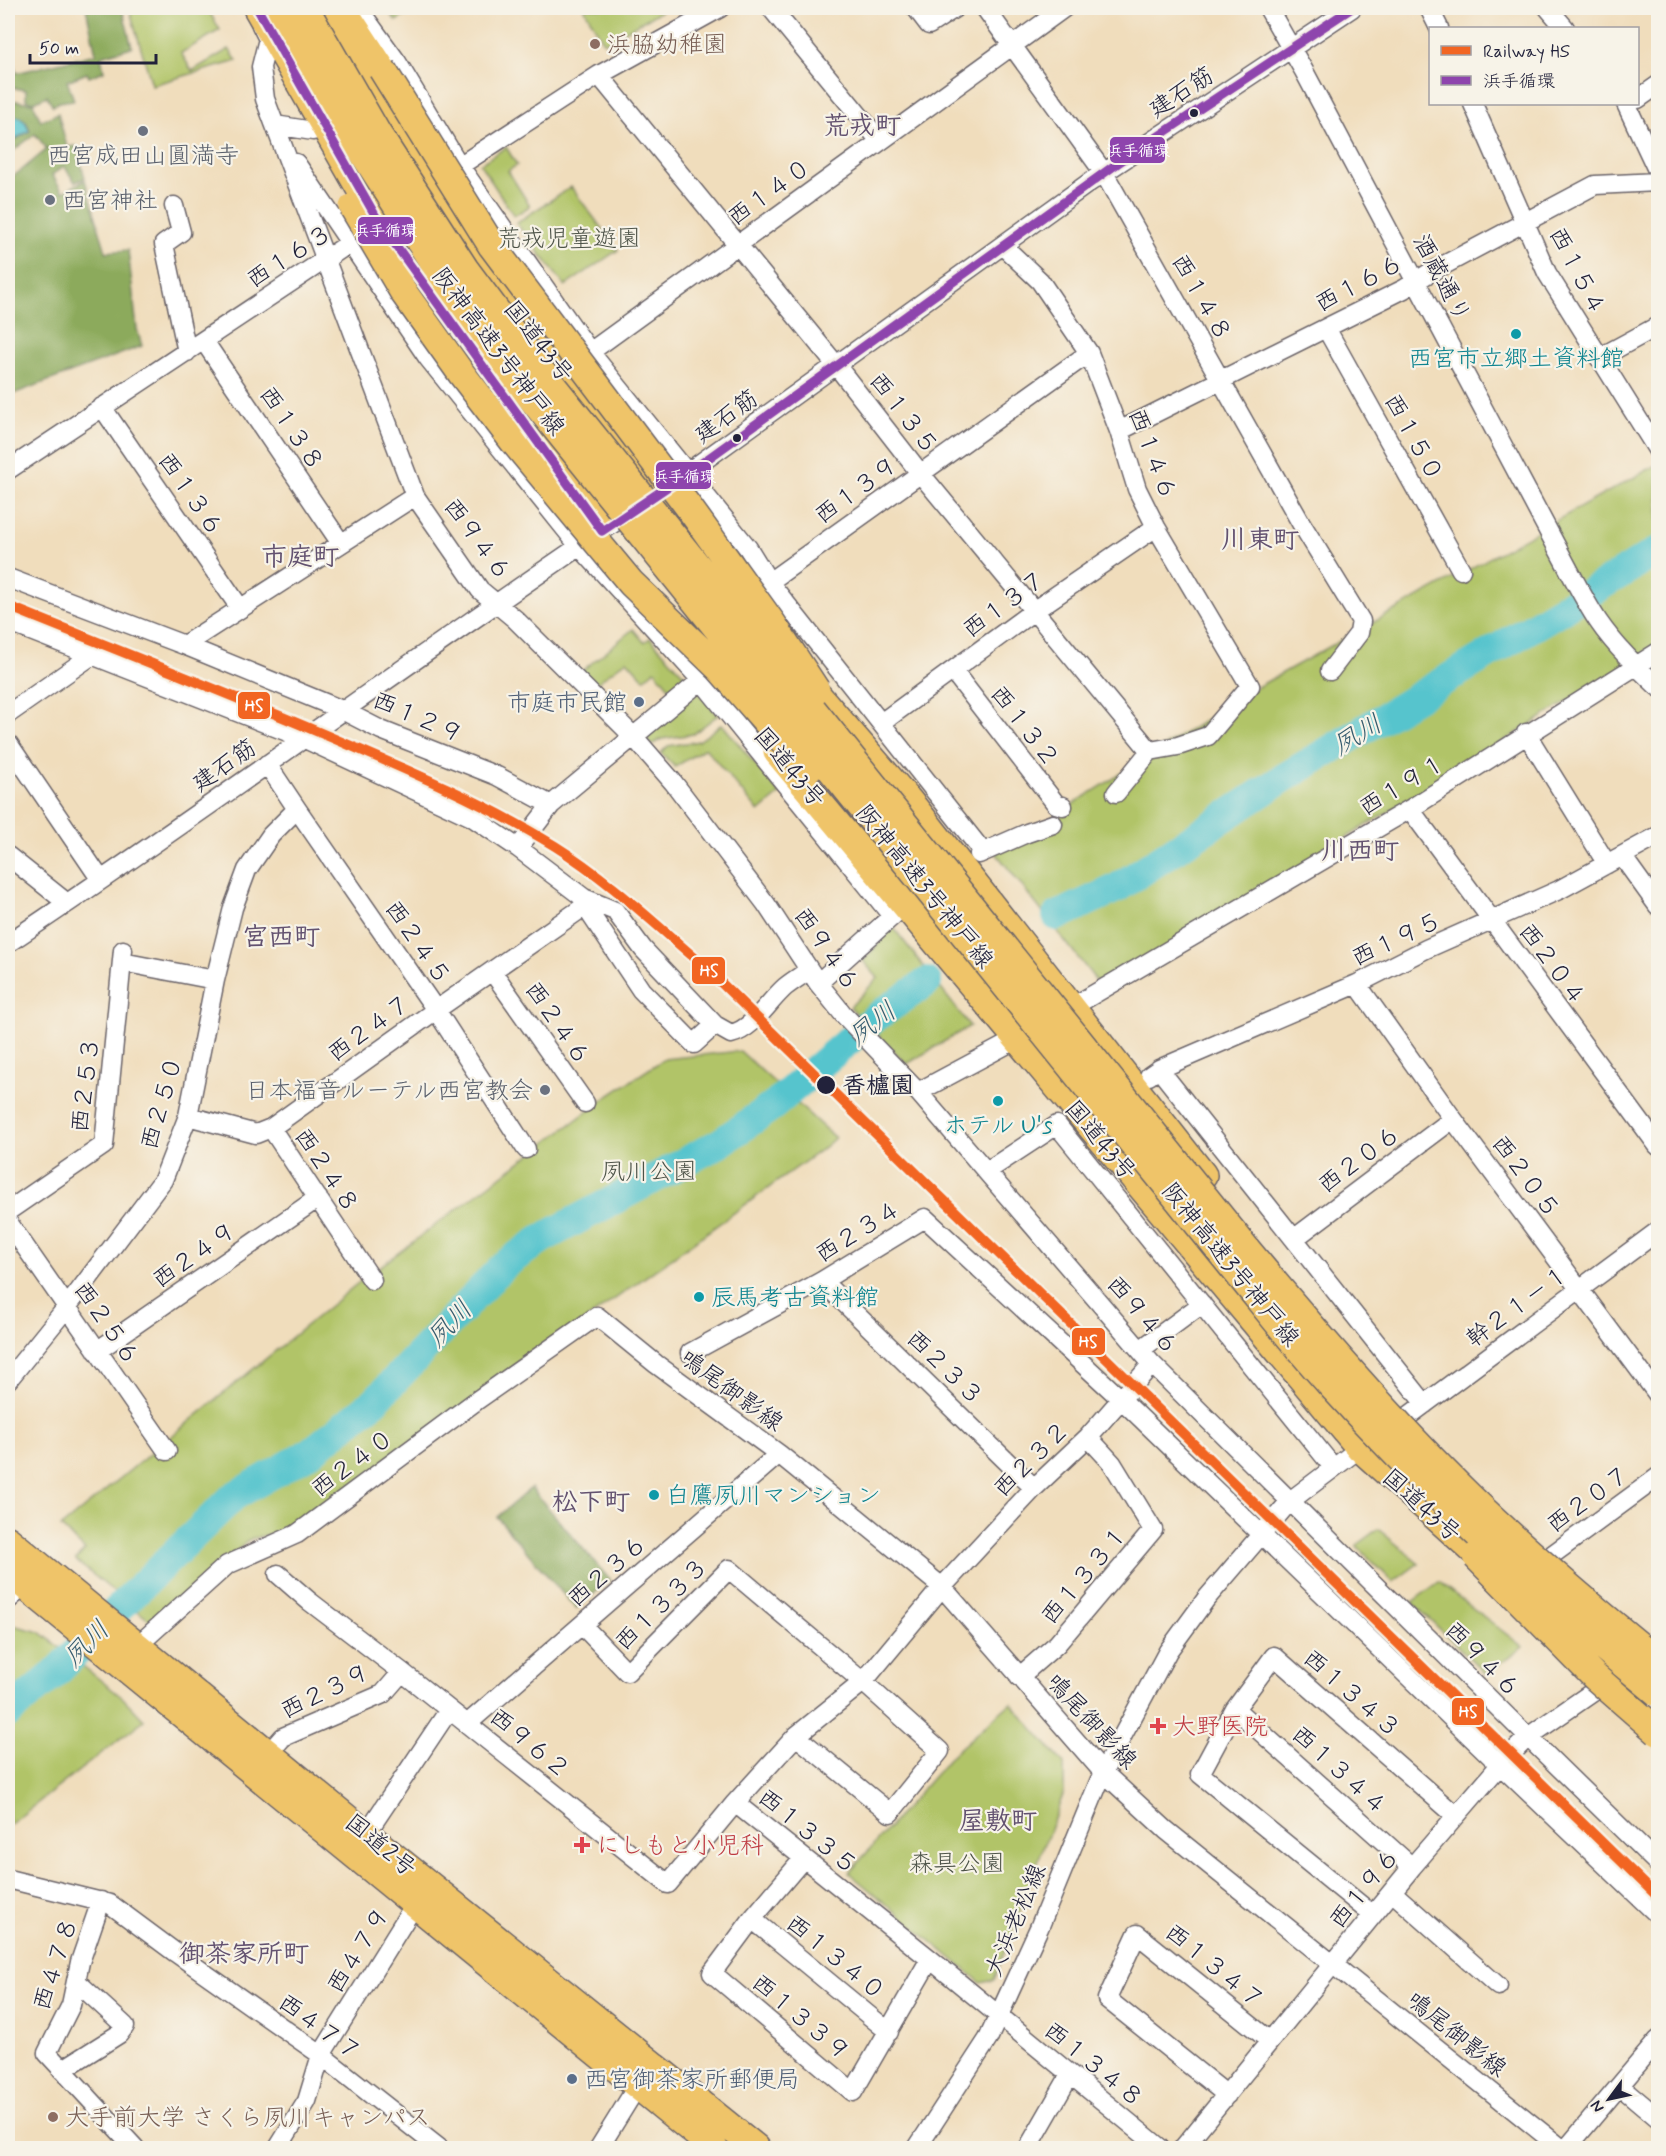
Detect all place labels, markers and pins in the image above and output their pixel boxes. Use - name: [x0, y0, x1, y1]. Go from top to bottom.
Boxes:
- place label: 浜脇幼稚園: [607, 30, 727, 61]
- marker: 浜脇幼稚園: [588, 37, 602, 51]
- unlabelled marker: [1188, 107, 1200, 119]
- marker: 西宮成田山圓満寺: [136, 124, 150, 138]
- place label: 西宮成田山圓満寺: [47, 141, 239, 172]
- place label: 西宮神社: [62, 186, 158, 217]
- marker: 西宮神社: [43, 193, 57, 207]
- marker: 西宮市立郷土資料館: [1509, 327, 1523, 341]
- place label: 西宮市立郷土資料館: [1408, 344, 1624, 375]
- unlabelled marker: [731, 432, 743, 444]
- place label: 市庭市民館: [507, 688, 627, 719]
- marker: 市庭市民館: [632, 695, 646, 709]
- place label: 香櫨園: [842, 1071, 914, 1102]
- marker: 香櫨園: [815, 1074, 837, 1096]
- place label: 日本福音ルーテル西宮教会: [245, 1076, 533, 1107]
- marker: 日本福音ルーテル西宮教会: [538, 1083, 552, 1097]
- marker: ホテル U's: [991, 1094, 1005, 1108]
- place label: ホテル U's: [944, 1111, 1053, 1142]
- place label: 辰馬考古資料館: [711, 1283, 879, 1314]
- marker: 辰馬考古資料館: [692, 1290, 706, 1304]
- place label: 白鷹夙川マンション: [666, 1481, 881, 1512]
- marker: 白鷹夙川マンション: [647, 1488, 661, 1502]
- place label: 大野医院: [1172, 1712, 1268, 1743]
- marker: 大野医院: [1149, 1717, 1167, 1735]
- place label: にしもと小児科: [596, 1831, 764, 1862]
- marker: にしもと小児科: [573, 1836, 591, 1854]
- place label: 西宮御茶家所郵便局: [584, 2065, 800, 2096]
- marker: 西宮御茶家所郵便局: [565, 2072, 579, 2086]
- place label: 大手前大学 さくら夙川キャンパス: [65, 2103, 431, 2134]
- marker: 大手前大学 さくら夙川キャンパス: [46, 2110, 60, 2124]

